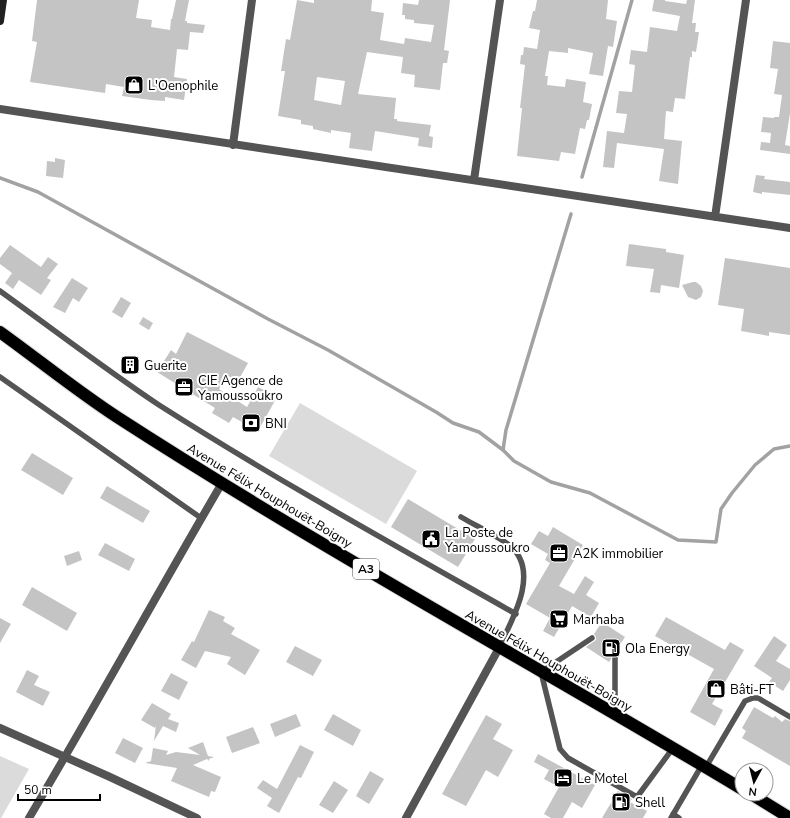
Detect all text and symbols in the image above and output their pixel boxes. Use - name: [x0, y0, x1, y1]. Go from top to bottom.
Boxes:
- shop icon: L'Oenophile: [123, 74, 145, 96]
- place label: L'Oenophile: [148, 77, 218, 95]
- building icon: Guerite: [119, 354, 141, 376]
- place label: Guerite: [144, 357, 187, 375]
- place label: CIE Agence de Yamoussoukro: [197, 372, 283, 405]
- office icon: CIE Agence de Yamoussoukro: [173, 376, 195, 398]
- bank icon: BNI: [240, 412, 262, 434]
- place label: BNI: [265, 415, 287, 433]
- street label: Avenue Félix Houphouët-Boigny: [184, 439, 356, 553]
- place label: La Poste de Yamoussoukro: [444, 524, 530, 557]
- public building icon: La Poste de Yamoussoukro: [420, 528, 442, 550]
- office icon: A2K immobilier: [548, 542, 570, 564]
- place label: A2K immobilier: [573, 545, 664, 563]
- road number: A3: [353, 559, 379, 579]
- street label: Avenue Félix Houphouët-Boigny: [462, 606, 635, 716]
- supermarket icon: Marhaba: [548, 608, 570, 630]
- place label: Marhaba: [573, 611, 624, 629]
- fuel station icon: Ola Energy: [600, 637, 622, 659]
- place label: Ola Energy: [625, 640, 690, 658]
- shop icon: Bâti-FT: [705, 678, 727, 700]
- place label: Bâti-FT: [730, 681, 774, 699]
- north arrow: [734, 762, 774, 802]
- hotel icon: Le Motel: [552, 767, 574, 789]
- place label: Le Motel: [577, 770, 628, 788]
- scale bar: [18, 776, 100, 802]
- text: 50 m: [24, 782, 52, 798]
- text: N: [748, 783, 758, 799]
- fuel station icon: Shell: [610, 791, 632, 813]
- place label: Shell: [635, 794, 665, 812]

